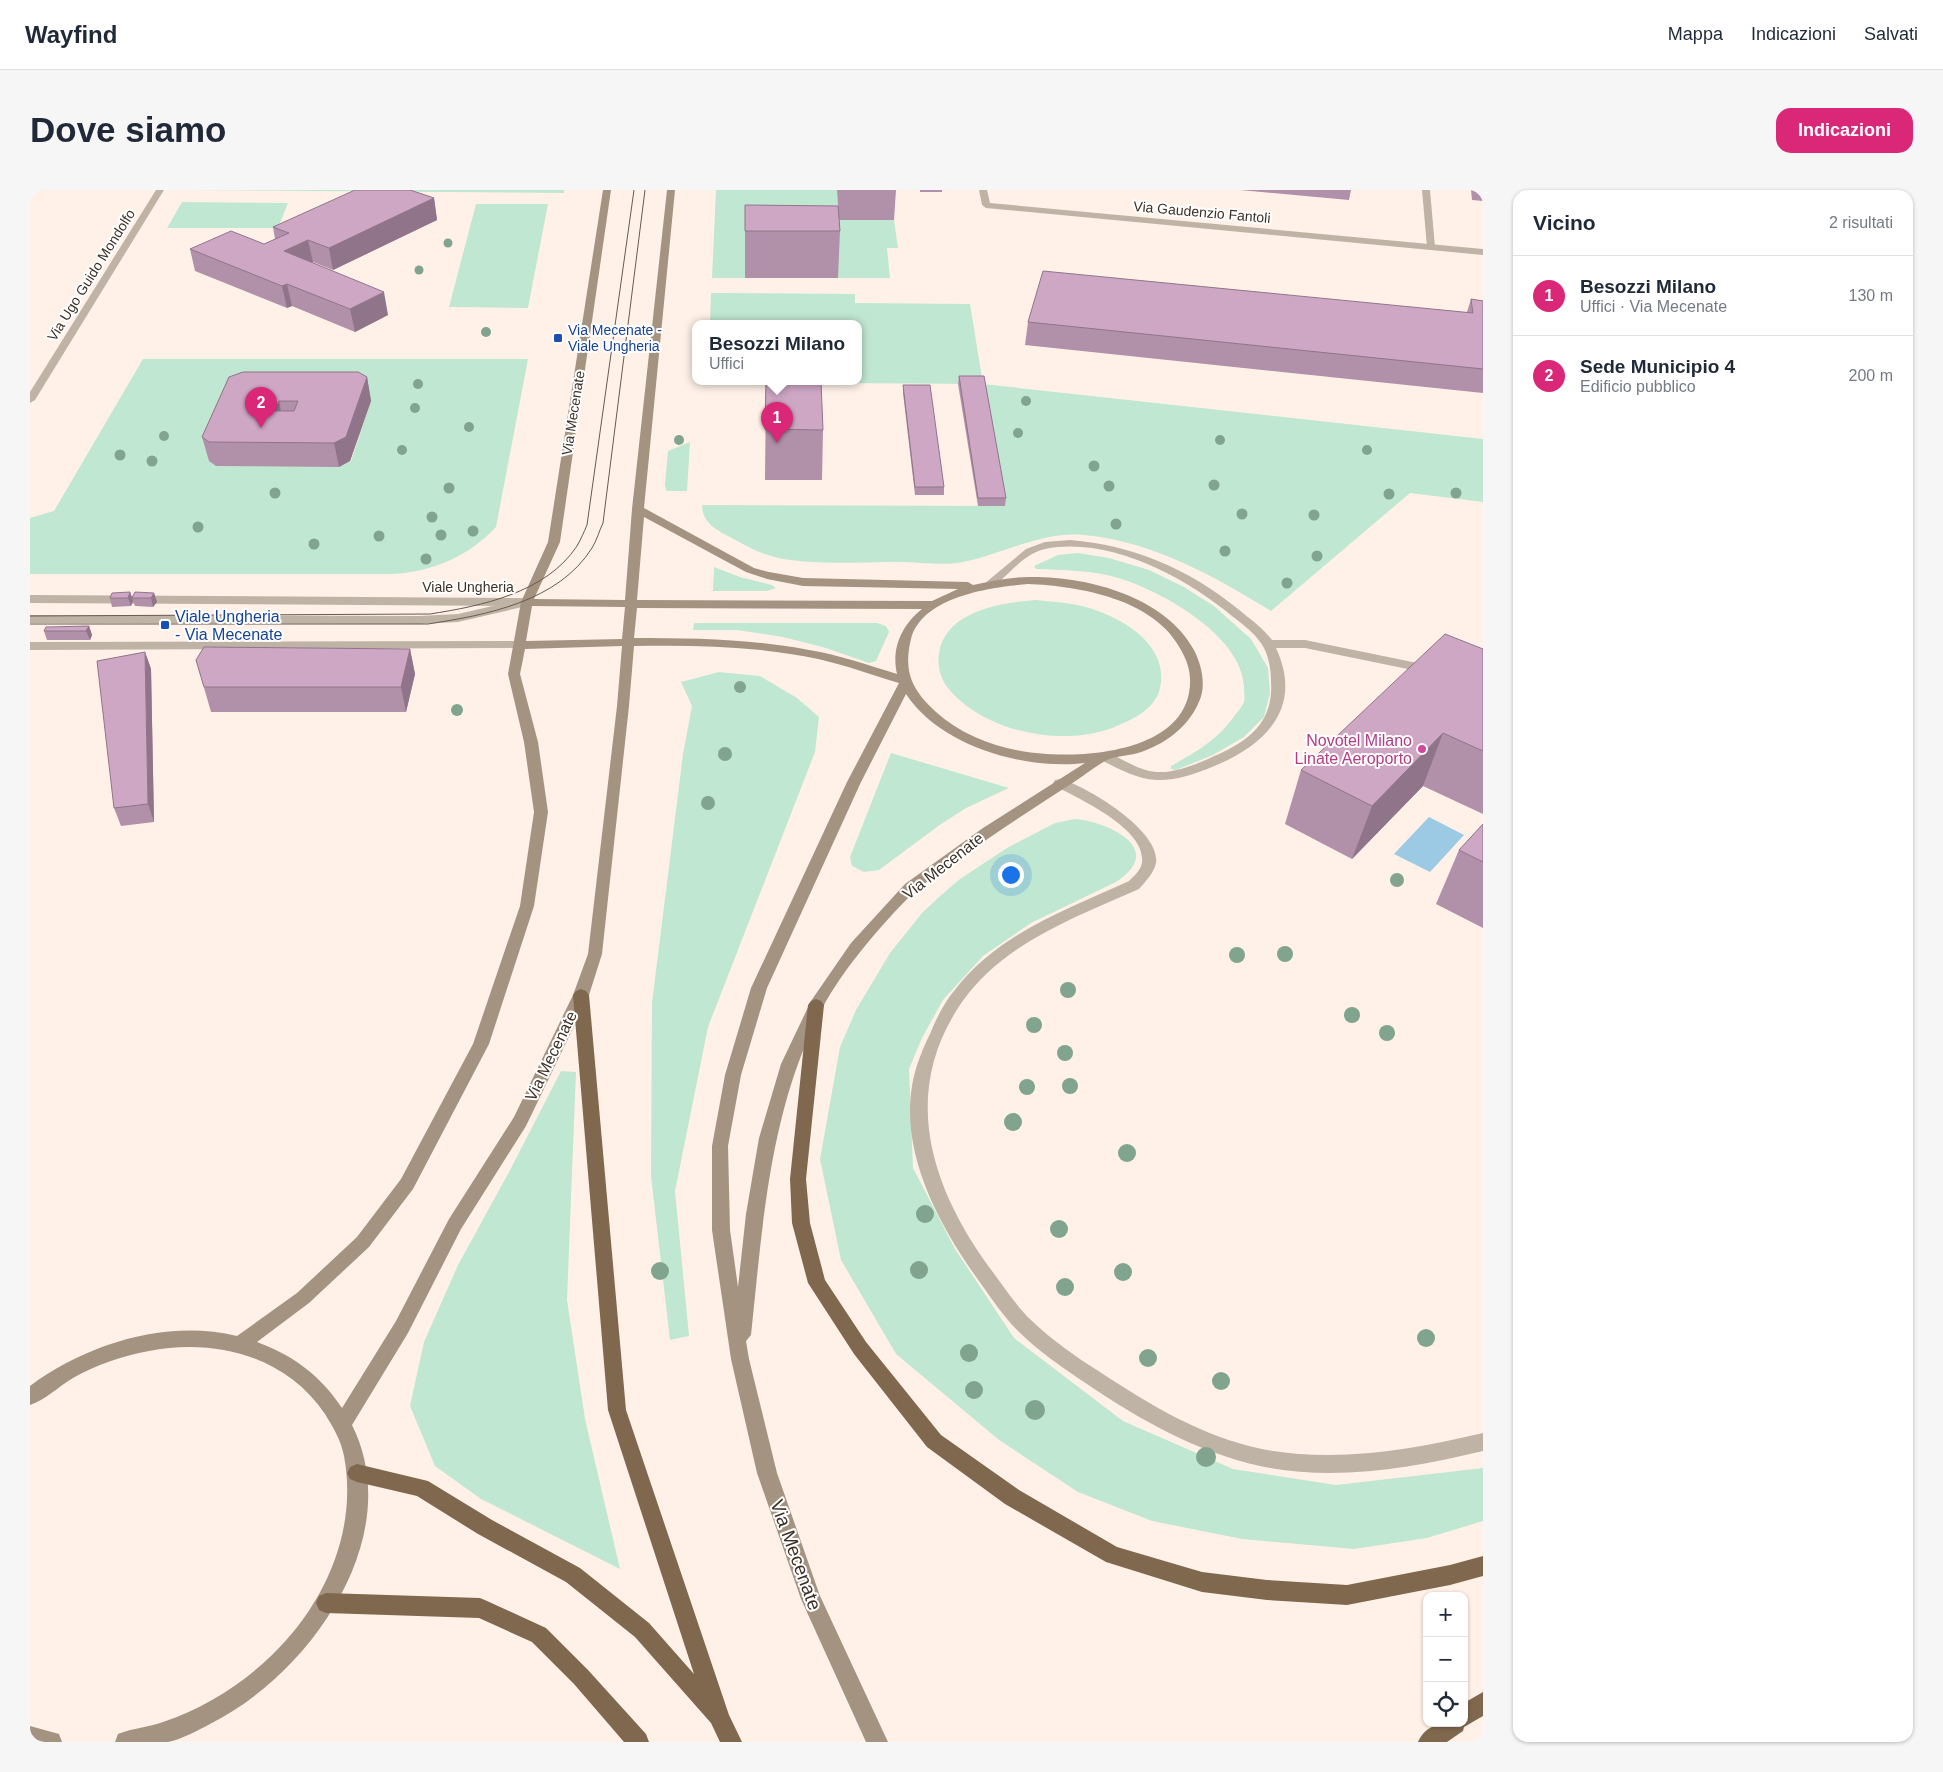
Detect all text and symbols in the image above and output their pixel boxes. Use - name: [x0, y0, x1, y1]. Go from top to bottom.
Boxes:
- text: Wayfind: [25, 21, 117, 48]
- text: Mappa: [1668, 24, 1723, 44]
- text: Indicazioni: [1751, 24, 1836, 44]
- text: Salvati: [1864, 24, 1918, 44]
- button: Indicazioni: [1776, 108, 1913, 153]
- text: Dove siamo: [30, 110, 226, 149]
- street label: Via Gaudenzio Fantoli: [1133, 198, 1271, 226]
- street label: Via Ugo Guido Mondolfo: [44, 206, 138, 344]
- text: Vicino: [1533, 211, 1596, 234]
- text: 2 risultati: [1829, 214, 1893, 231]
- text: Besozzi Milano: [1580, 276, 1716, 297]
- text: 1: [1545, 287, 1553, 304]
- text: 130 m: [1849, 287, 1893, 304]
- text: Uffici · Via Mecenate: [1580, 298, 1727, 315]
- popup: [692, 320, 862, 385]
- place label: Via Mecenate - Viale Ungheria: [568, 322, 662, 354]
- marker: Via Mecenate - Viale Ungheria: [552, 332, 564, 344]
- text: Besozzi Milano: [709, 333, 845, 354]
- text: Uffici: [709, 355, 744, 372]
- text: Sede Municipio 4: [1580, 356, 1735, 377]
- text: 2: [1545, 367, 1553, 384]
- text: 200 m: [1849, 367, 1893, 384]
- street label: Via Mecenate: [558, 369, 588, 456]
- text: Edificio pubblico: [1580, 378, 1696, 395]
- pin: 2: [245, 387, 277, 428]
- pin: 1: [761, 402, 793, 443]
- street label: Viale Ungheria: [422, 579, 514, 595]
- place label: Viale Ungheria - Via Mecenate: [175, 608, 282, 643]
- marker: Viale Ungheria - Via Mecenate: [159, 619, 171, 631]
- place label: Novotel Milano Linate Aeroporto: [1295, 732, 1412, 767]
- marker: Novotel Milano Linate Aeroporto: [1416, 743, 1428, 755]
- street label: Via Mecenate: [899, 829, 987, 903]
- your location: [998, 862, 1024, 888]
- street label: Via Mecenate: [522, 1008, 580, 1104]
- street label: Via Mecenate: [766, 1497, 826, 1613]
- map controls: [1423, 1592, 1468, 1727]
- button: +: [1423, 1592, 1468, 1637]
- button: −: [1423, 1637, 1468, 1682]
- button: locate: [1423, 1682, 1468, 1727]

